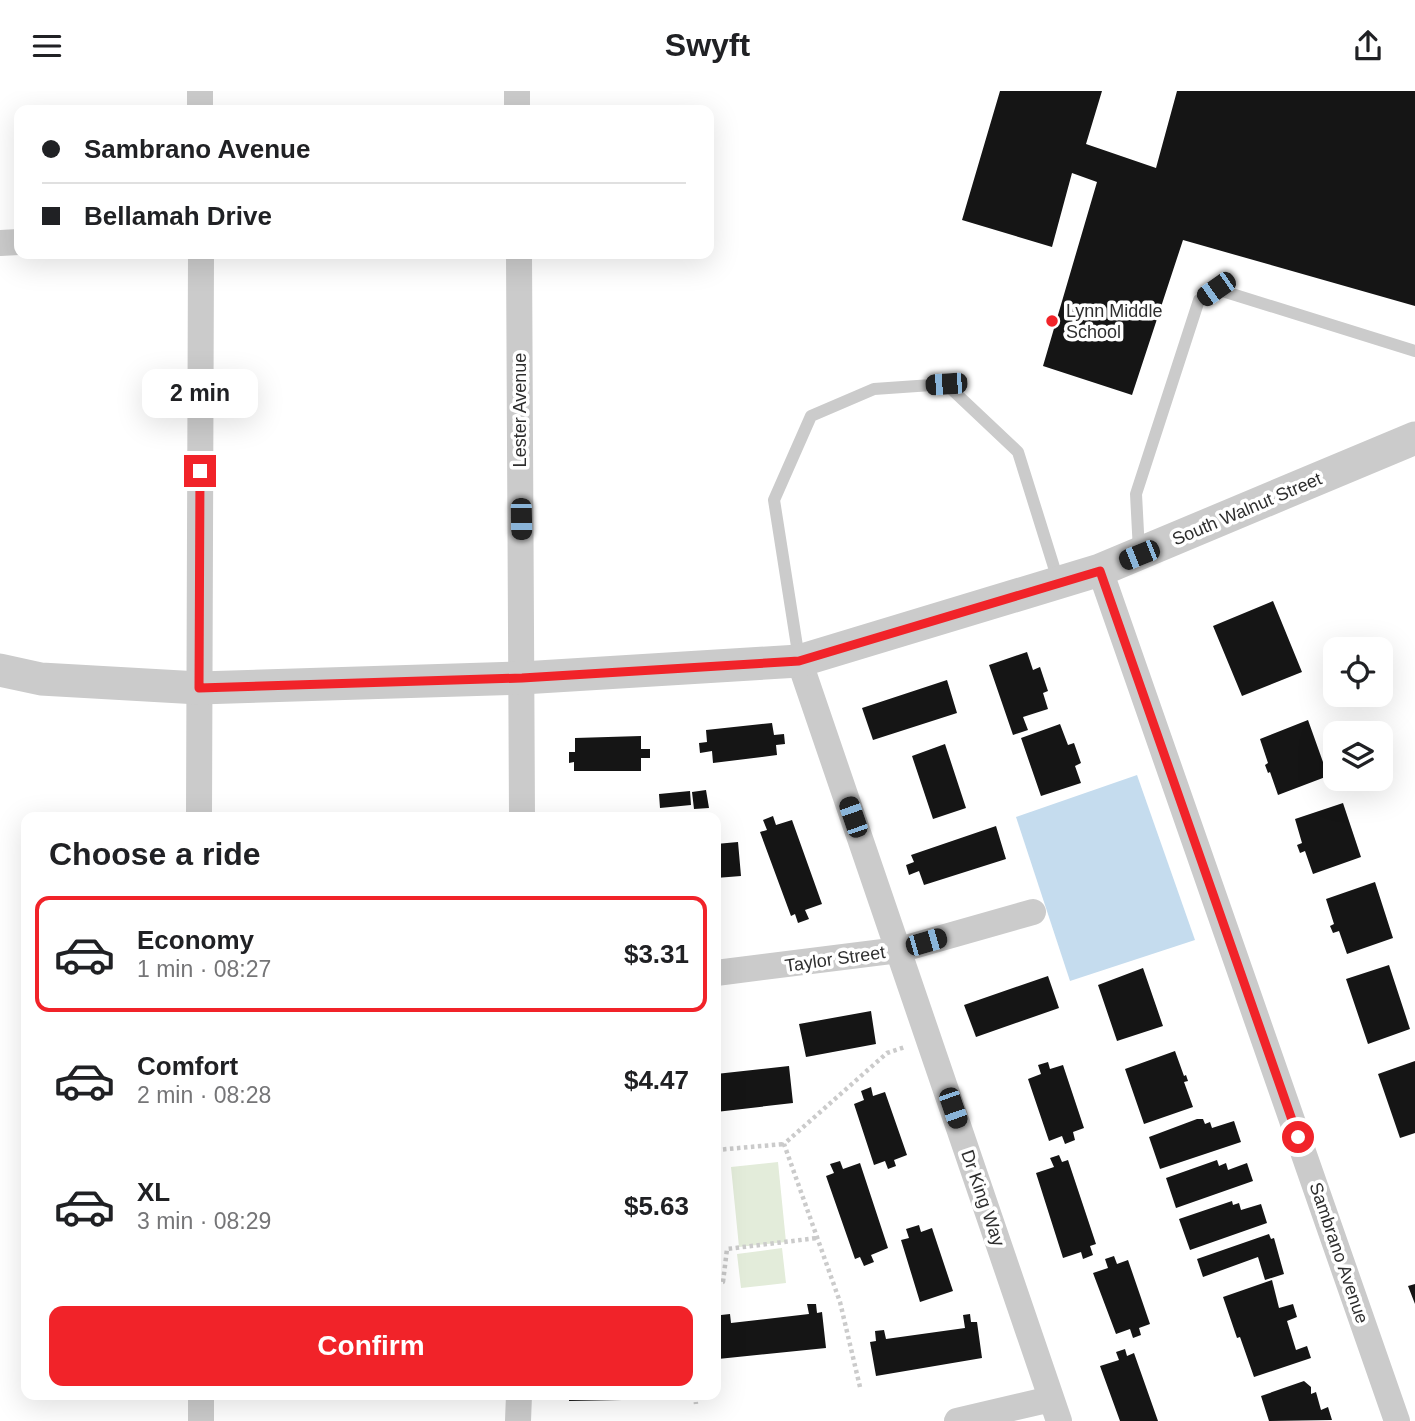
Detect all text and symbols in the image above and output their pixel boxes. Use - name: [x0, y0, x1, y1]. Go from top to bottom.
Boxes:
- icon: menu: [28, 27, 66, 65]
- text: Swyft: [665, 27, 750, 63]
- icon: share: [1349, 27, 1387, 65]
- text: Sambrano Avenue: [84, 134, 310, 164]
- text: Bellamah Drive: [84, 201, 272, 231]
- car: [1193, 268, 1240, 310]
- place label: Lynn Middle School: [1066, 301, 1162, 342]
- marker: Lynn Middle School: [1044, 313, 1060, 329]
- street label: Lester Avenue: [510, 353, 530, 467]
- callout: 2 min: [142, 369, 258, 419]
- car: [925, 372, 968, 396]
- text: 2 min: [170, 380, 230, 406]
- route end: [184, 455, 216, 487]
- street label: South Walnut Street: [1169, 468, 1325, 550]
- car: [511, 498, 532, 540]
- car: [1116, 537, 1163, 573]
- map controls: [1323, 637, 1393, 791]
- button: locate: [1323, 637, 1393, 707]
- button: layers: [1323, 721, 1393, 791]
- car: [837, 794, 870, 840]
- text: Choose a ride: [49, 836, 261, 872]
- icon: car: [53, 923, 116, 986]
- text: Economy: [137, 925, 254, 955]
- car: [903, 926, 950, 958]
- text: $3.31: [624, 939, 689, 969]
- street label: Taylor Street: [784, 942, 886, 976]
- text: 1 min · 08:27: [137, 956, 271, 982]
- icon: car: [53, 1049, 116, 1112]
- text: Comfort: [137, 1051, 238, 1081]
- text: $4.47: [624, 1065, 689, 1095]
- text: 2 min · 08:28: [137, 1082, 271, 1108]
- car: [937, 1085, 970, 1131]
- route start: [1282, 1121, 1314, 1153]
- street label: Dr King Way: [957, 1147, 1009, 1249]
- icon: car: [53, 1175, 116, 1238]
- text: XL: [137, 1177, 170, 1207]
- street label: Sambrano Avenue: [1305, 1180, 1373, 1326]
- text: $5.63: [624, 1191, 689, 1221]
- text: 3 min · 08:29: [137, 1208, 271, 1234]
- button: Confirm: [49, 1306, 693, 1386]

